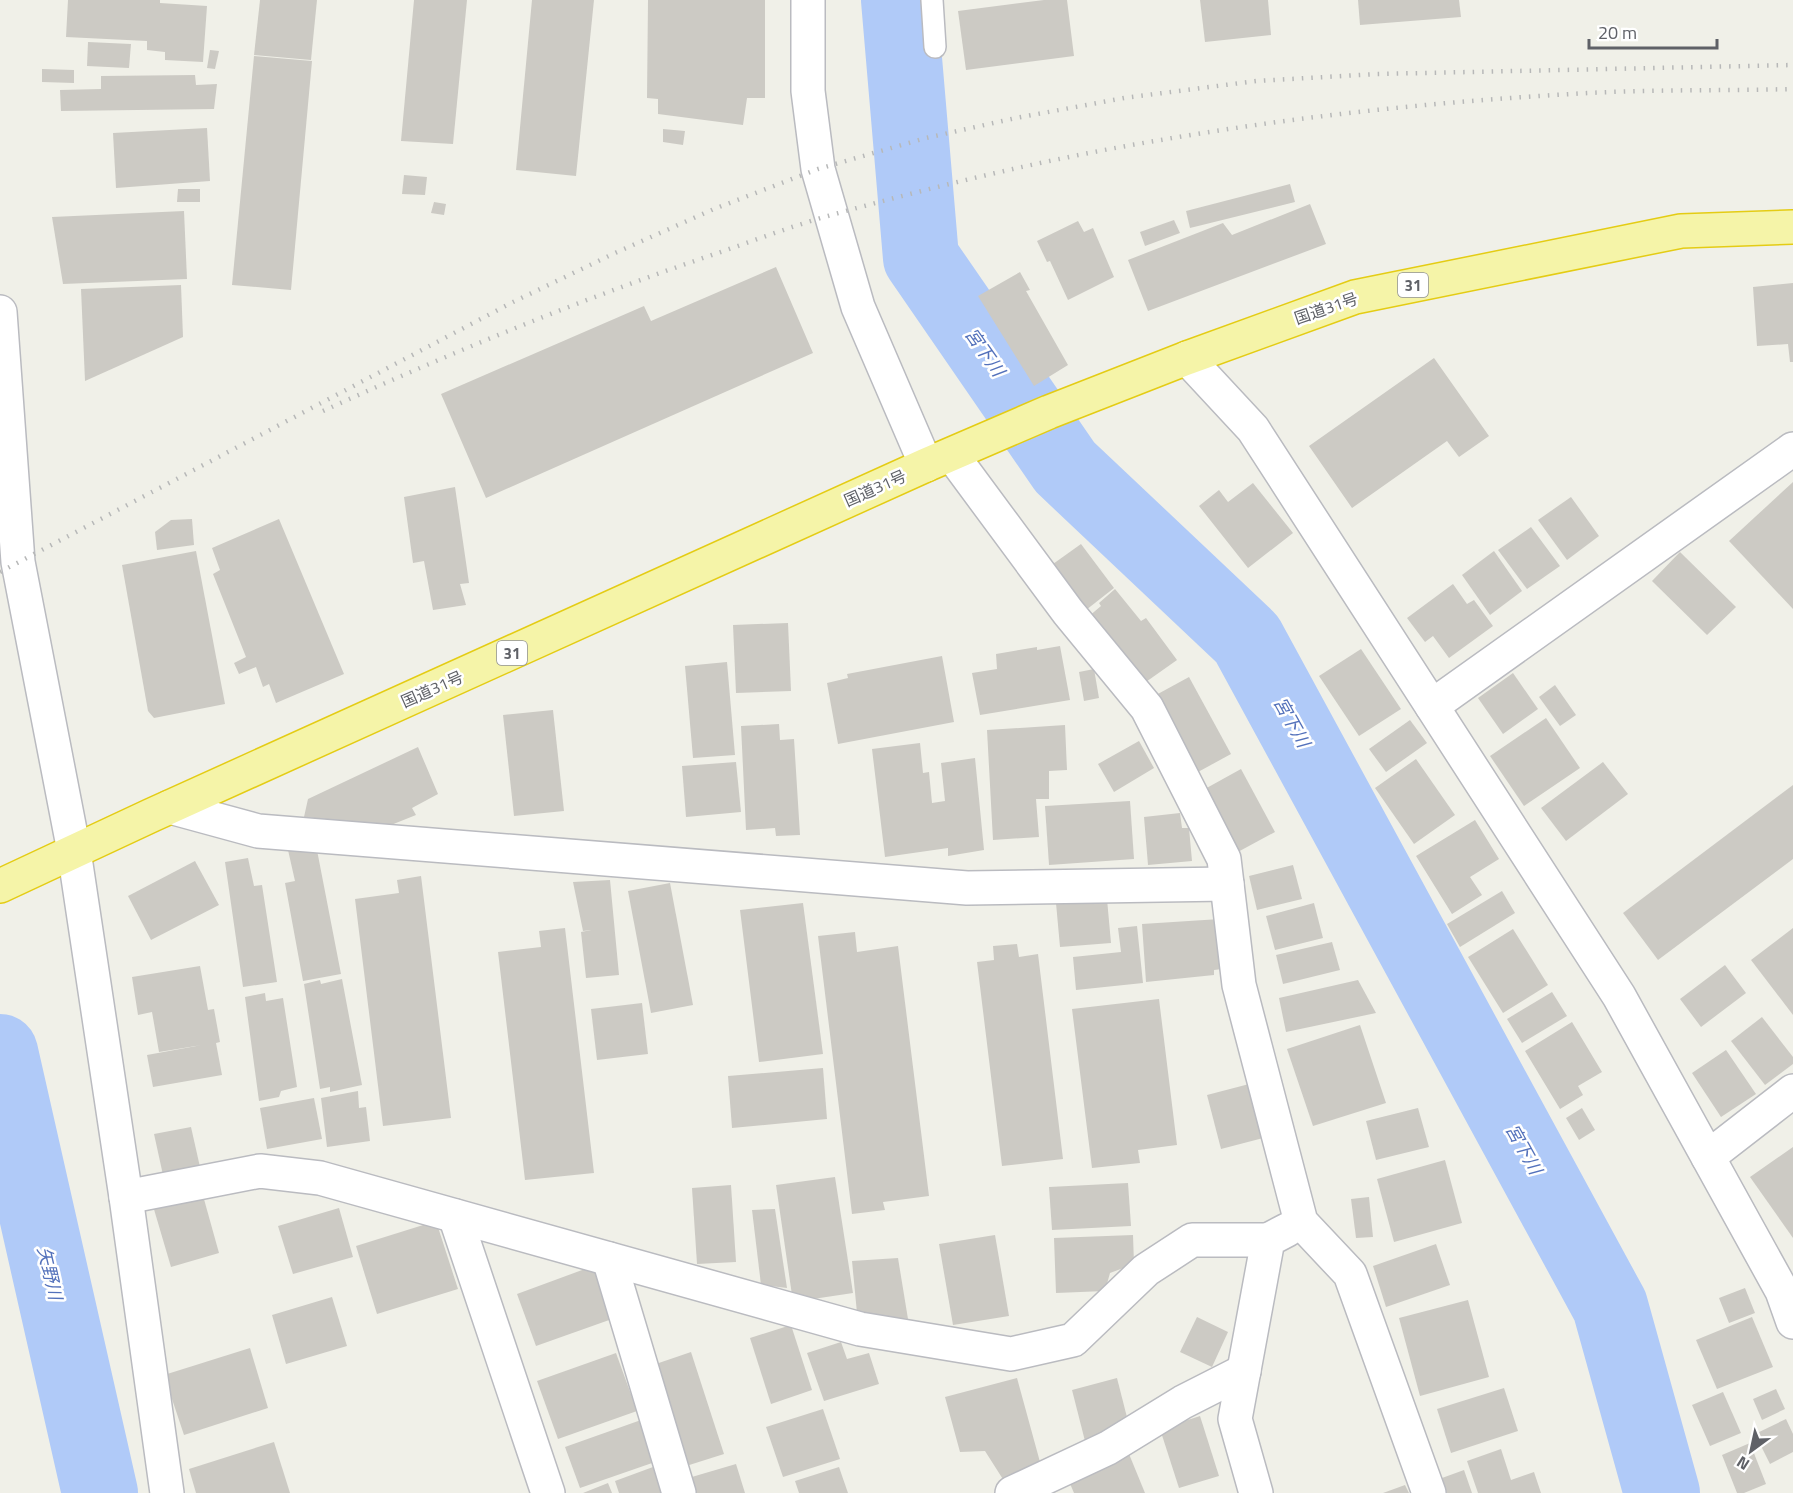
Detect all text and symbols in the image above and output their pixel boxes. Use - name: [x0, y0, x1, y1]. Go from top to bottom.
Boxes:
- scale bar: [1589, 12, 1716, 50]
- text: 20 m: [1598, 19, 1637, 46]
- road number: 31: [1398, 273, 1428, 297]
- street label: 国道31号: [1291, 286, 1361, 330]
- water label: 宮下川: [958, 322, 1013, 383]
- street label: 国道31号: [840, 464, 910, 512]
- road number: 31: [497, 641, 527, 665]
- street label: 国道31号: [397, 665, 467, 713]
- water label: 宮下川: [1267, 692, 1318, 754]
- water label: 宮下川: [1499, 1119, 1550, 1181]
- water label: 矢野川: [31, 1244, 70, 1304]
- north arrow: [1721, 1421, 1781, 1481]
- text: N: [1732, 1450, 1754, 1477]

